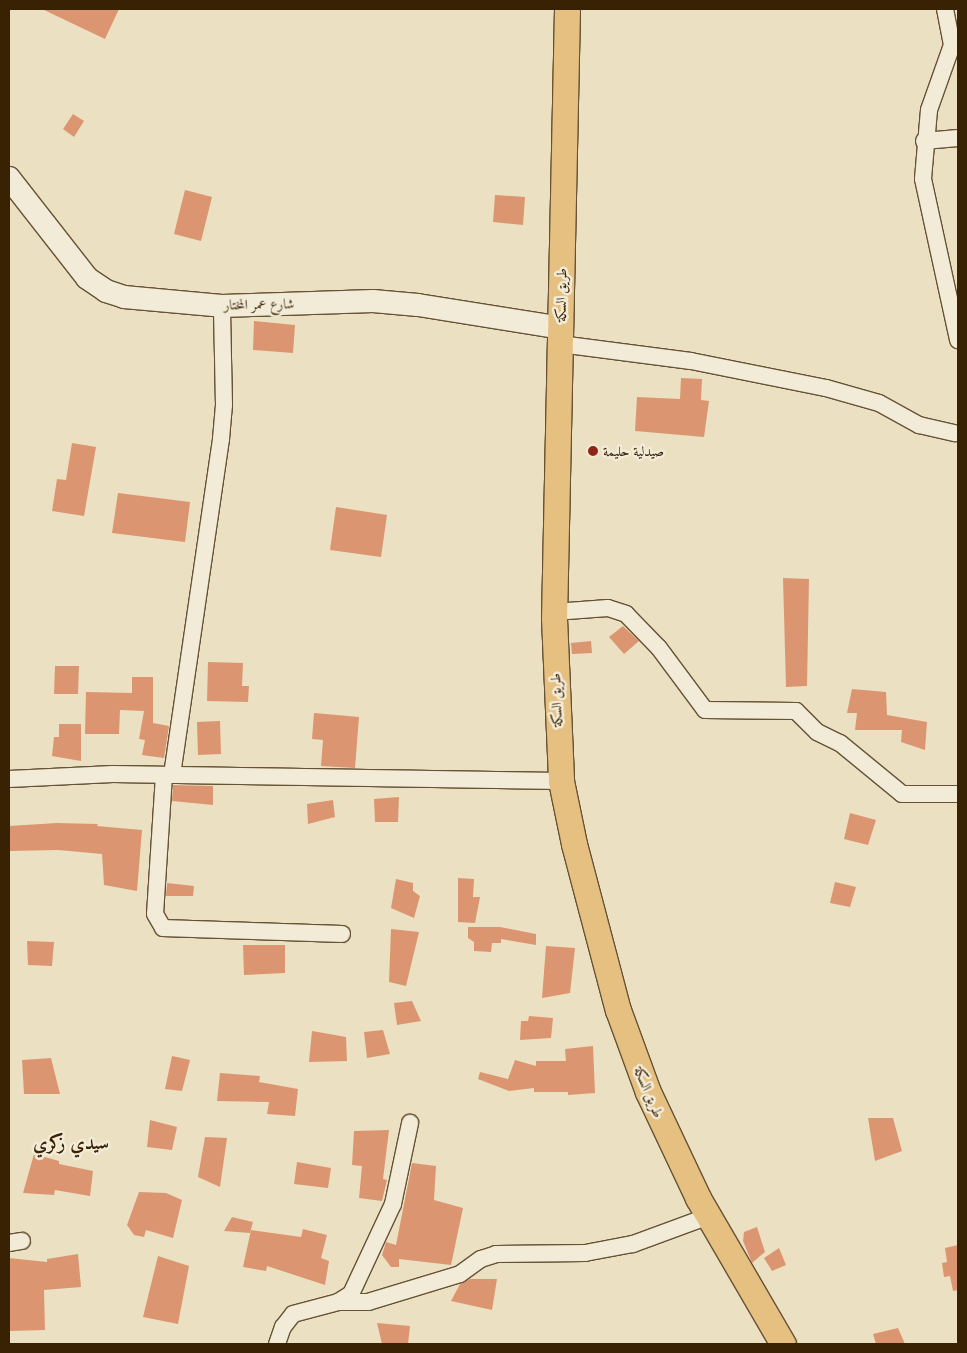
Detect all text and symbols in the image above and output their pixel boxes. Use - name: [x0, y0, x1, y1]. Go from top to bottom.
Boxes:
- street label: طريق السكة: [552, 268, 570, 322]
- street label: شارع عمر المختار: [224, 295, 294, 313]
- place label: صيدلية حليمة: [603, 443, 664, 459]
- marker: صيدلية حليمة: [587, 445, 599, 457]
- street label: طريق السكة: [547, 673, 565, 727]
- street label: طريق السكة: [631, 1064, 667, 1120]
- district label: سيدي زكري: [33, 1132, 109, 1154]

